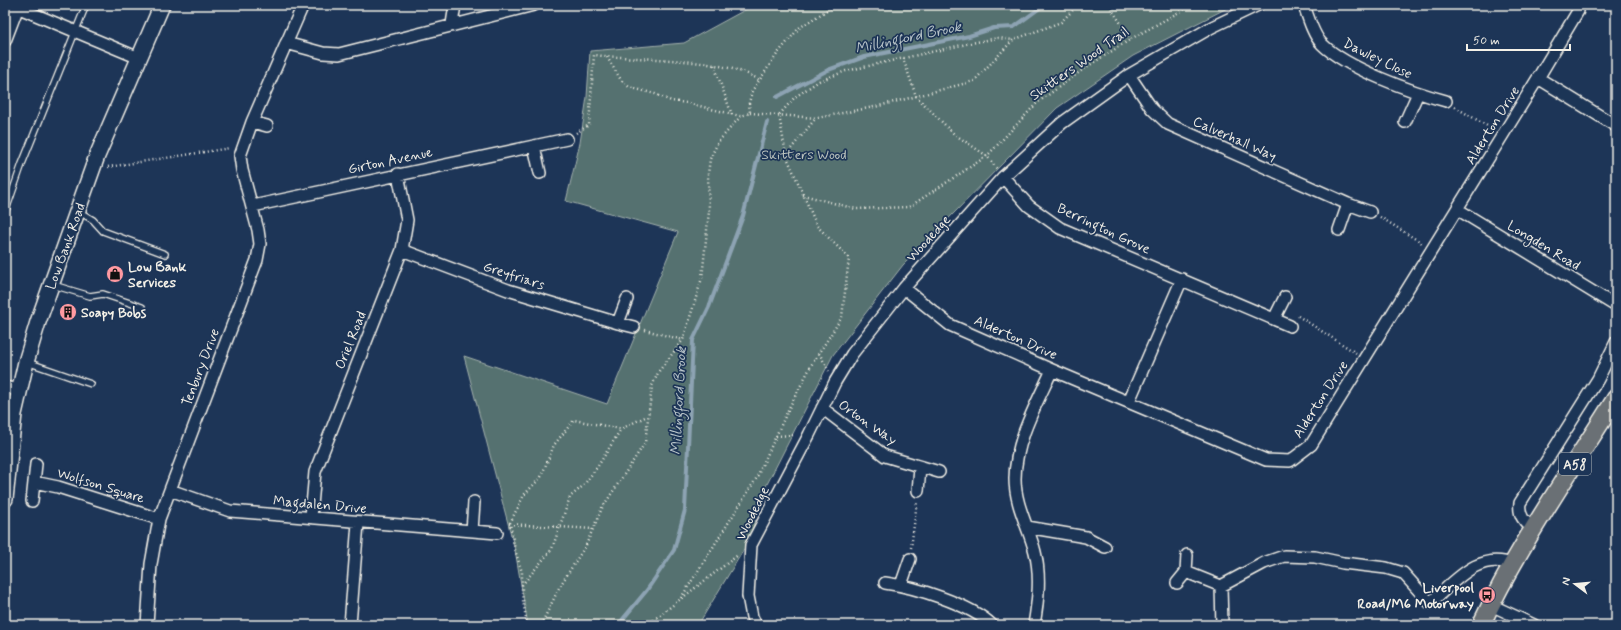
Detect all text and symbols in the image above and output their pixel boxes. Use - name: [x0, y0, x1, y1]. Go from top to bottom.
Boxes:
- water label: Millingford Brook: [853, 17, 965, 61]
- street label: Skitters Wood Trail: [1026, 23, 1133, 105]
- scale bar: [1467, 26, 1570, 52]
- text: 50 m: [1473, 33, 1500, 49]
- street label: Dawley Close: [1340, 34, 1415, 83]
- street label: Alderton Drive: [1462, 83, 1524, 168]
- street label: Calverhall Way: [1190, 112, 1279, 165]
- street label: Girton Avenue: [346, 143, 435, 179]
- park label: Skitters Wood: [761, 146, 847, 164]
- street label: Berrington Grove: [1053, 199, 1153, 260]
- street label: Low Bank Road: [42, 200, 90, 292]
- street label: Woodedge: [903, 211, 955, 266]
- street label: Longden Road: [1503, 217, 1583, 276]
- place label: Low Bank Services: [128, 258, 187, 292]
- street label: Greyfriars: [481, 258, 547, 294]
- shop icon: Low Bank Services: [105, 264, 125, 284]
- building icon: Soapy Bobs: [58, 302, 78, 322]
- place label: Soapy Bobs: [81, 304, 147, 322]
- street label: Oriel Road: [331, 309, 371, 372]
- street label: Alderton Drive: [971, 312, 1060, 364]
- street label: Tenbury Drive: [178, 326, 224, 409]
- water label: Millingford Brook: [666, 345, 694, 456]
- street label: Alderton Drive: [1289, 357, 1353, 442]
- street label: Orton Way: [835, 396, 900, 450]
- road number: A58: [1559, 453, 1591, 475]
- street label: Wolfson Square: [55, 464, 147, 508]
- street label: Woodedge: [732, 483, 774, 543]
- street label: Magdalen Drive: [272, 492, 367, 520]
- north arrow: [1555, 564, 1595, 604]
- text: N: [1559, 576, 1574, 587]
- place label: Liverpool Road/M6 Motorway: [1357, 579, 1475, 613]
- bus stop icon: Liverpool Road/M6 Motorway: [1477, 585, 1497, 605]

